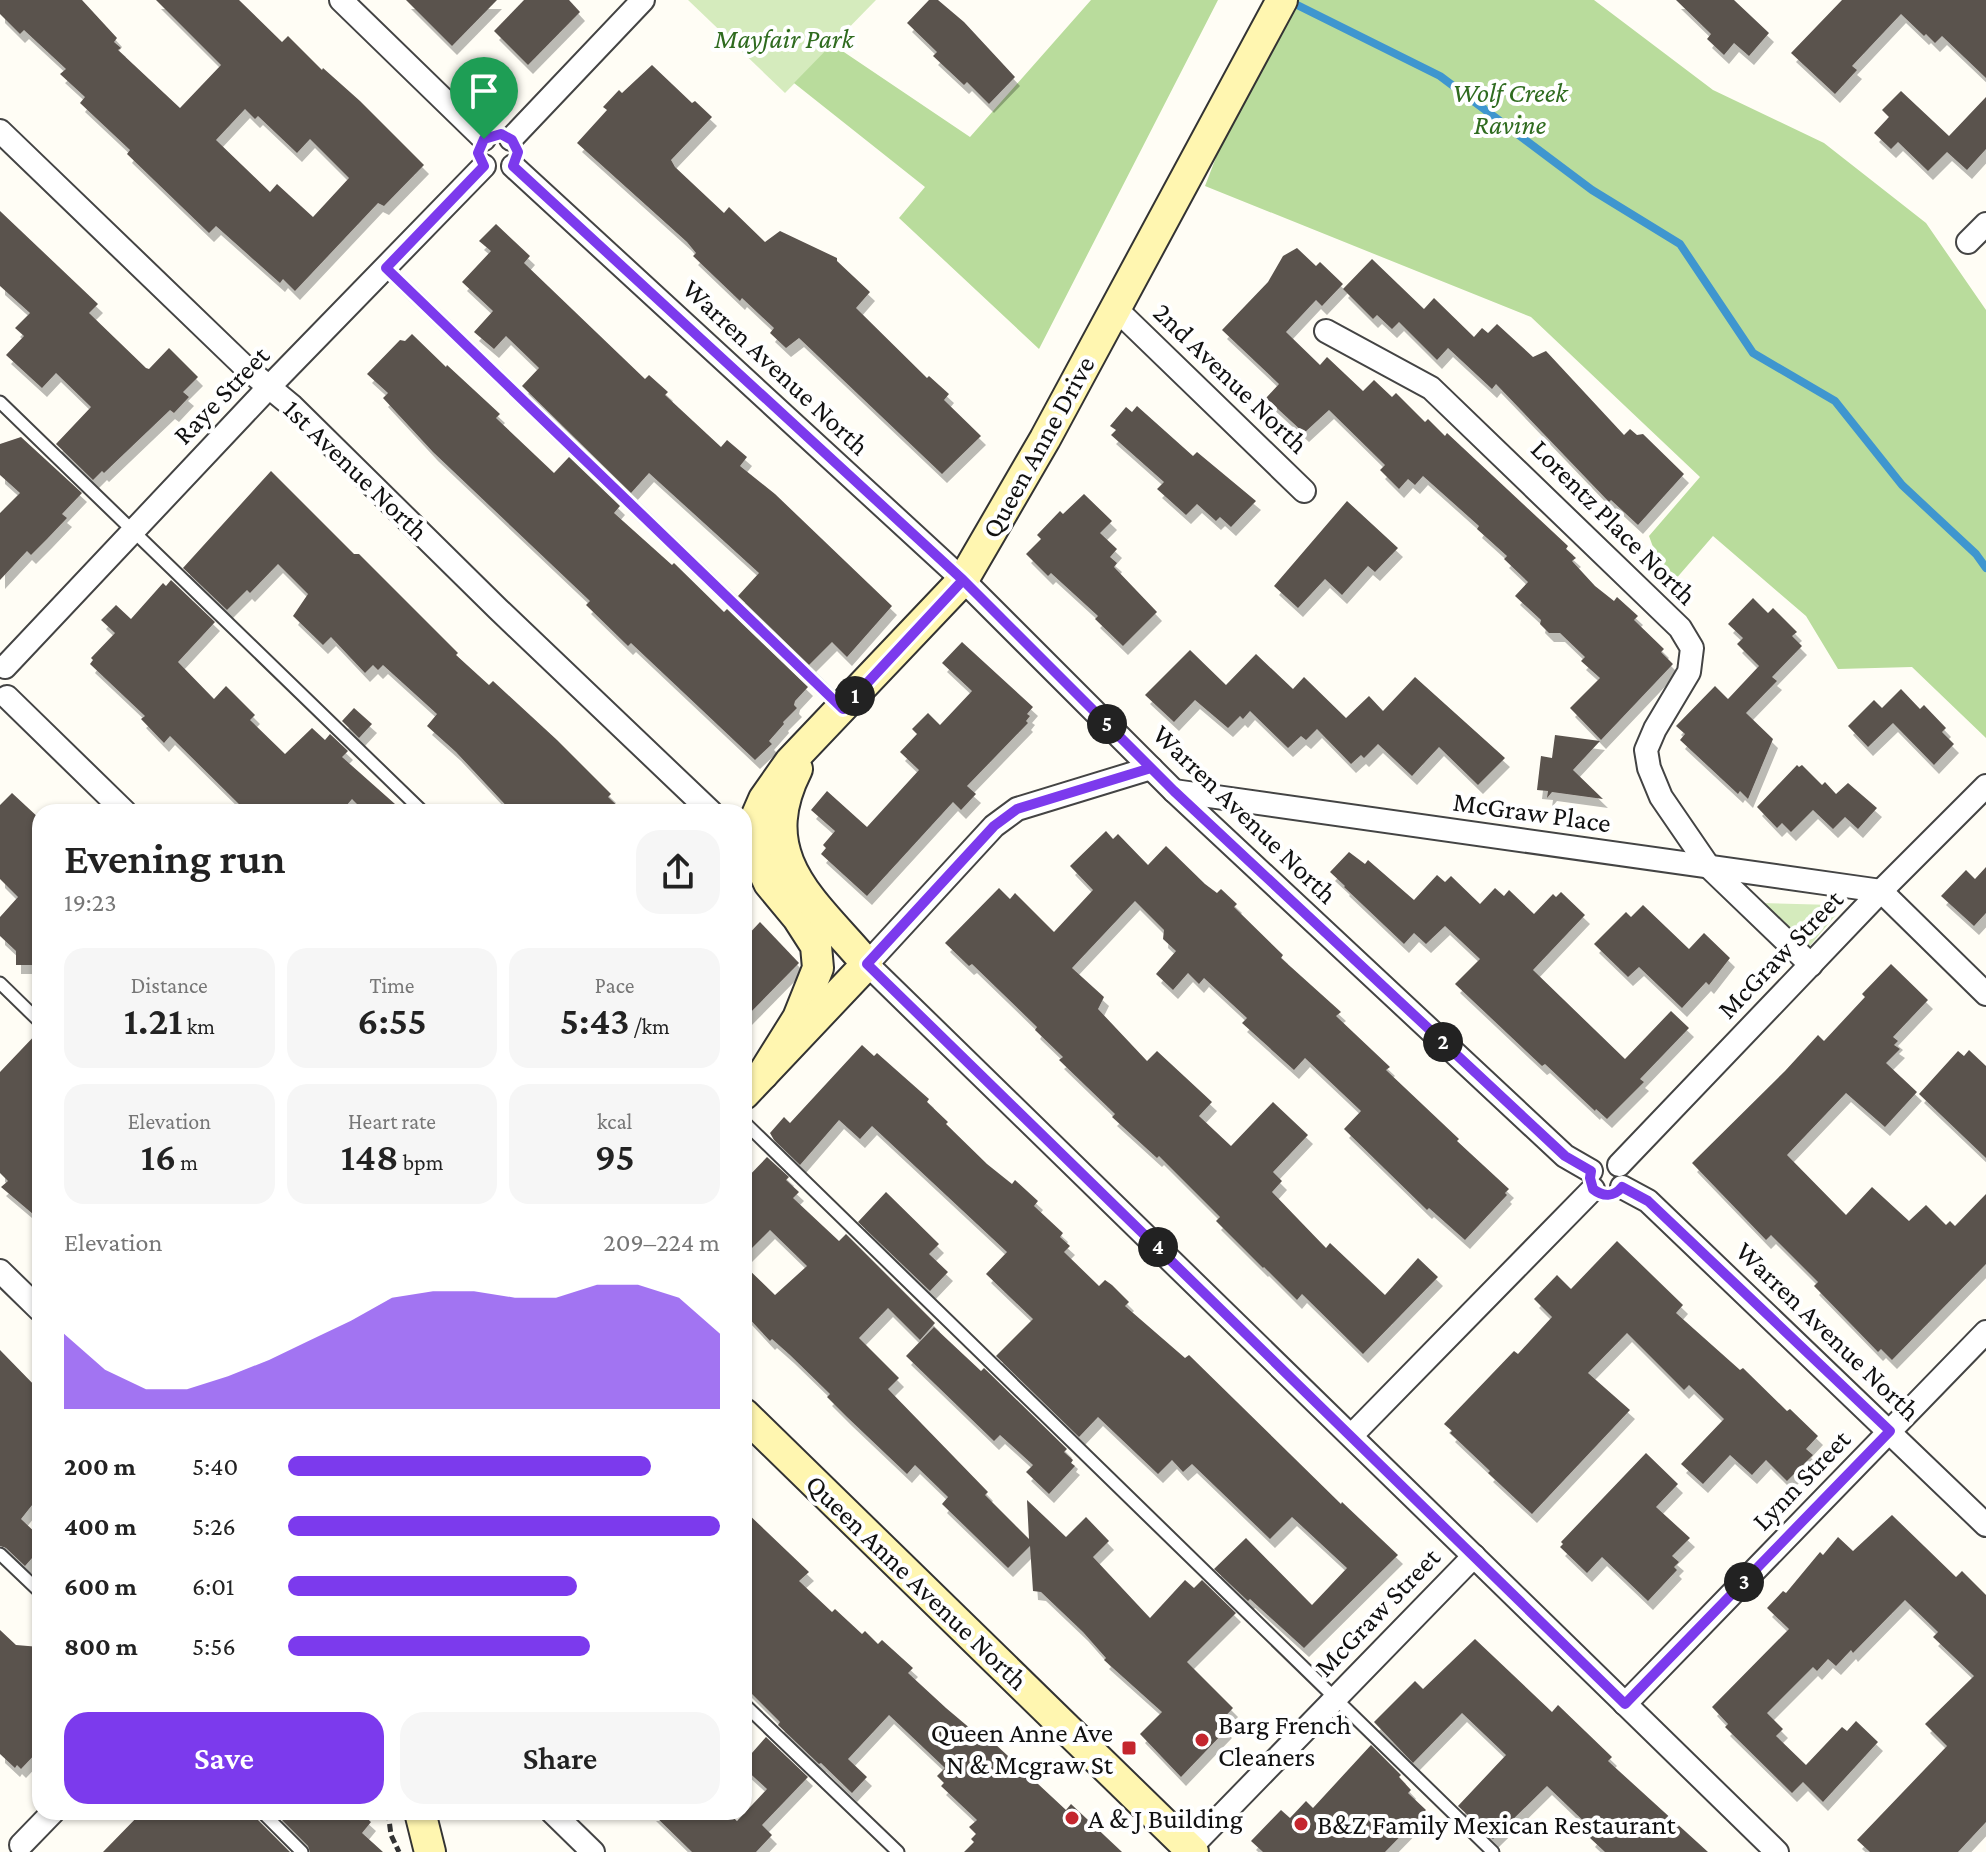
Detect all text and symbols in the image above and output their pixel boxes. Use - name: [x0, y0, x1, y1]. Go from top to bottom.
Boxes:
- park label: Mayfair Park: [713, 23, 855, 54]
- pin: [450, 57, 518, 139]
- icon: arrive: [462, 69, 506, 113]
- park label: Wolf Creek Ravine: [1453, 77, 1569, 140]
- street label: Warren Avenue North: [676, 273, 876, 461]
- street label: 2nd Avenue North: [1147, 297, 1315, 459]
- street label: Raye Street: [167, 339, 276, 450]
- street label: Queen Anne Drive: [975, 351, 1101, 543]
- street label: 1st Avenue North: [277, 393, 435, 547]
- street label: Lorentz Place North: [1525, 433, 1703, 611]
- pin: 1: [835, 676, 875, 716]
- text: 1: [851, 683, 859, 708]
- pin: 5: [1087, 704, 1127, 744]
- text: 5: [1102, 711, 1112, 736]
- street label: Warren Avenue North: [1147, 718, 1343, 910]
- street label: McGraw Place: [1451, 786, 1613, 838]
- button: share: [636, 830, 720, 914]
- text: Evening run: [64, 834, 286, 882]
- street label: McGraw Street: [1711, 883, 1849, 1025]
- text: 19:23: [64, 888, 117, 917]
- text: Distance: [131, 973, 208, 998]
- text: Time: [369, 973, 415, 998]
- text: Pace: [595, 973, 634, 998]
- text: 1.21: [124, 998, 183, 1043]
- text: 6:55: [357, 998, 427, 1043]
- text: 5:43: [560, 998, 629, 1043]
- text: km: [183, 1014, 215, 1039]
- text: /km: [629, 1014, 670, 1039]
- pin: 2: [1423, 1022, 1463, 1062]
- text: 2: [1437, 1029, 1449, 1054]
- text: Elevation: [128, 1109, 211, 1134]
- text: Heart rate: [348, 1109, 436, 1134]
- text: kcal: [597, 1109, 632, 1134]
- text: 16: [141, 1134, 176, 1179]
- text: 148: [341, 1134, 399, 1179]
- text: 95: [595, 1134, 635, 1179]
- text: m: [176, 1150, 198, 1175]
- text: bpm: [399, 1150, 443, 1175]
- pin: 4: [1138, 1227, 1178, 1267]
- text: Elevation: [64, 1228, 162, 1257]
- text: 209–224 m: [603, 1228, 720, 1257]
- text: 4: [1152, 1234, 1164, 1259]
- street label: Warren Avenue North: [1730, 1235, 1926, 1427]
- street label: Lynn Street: [1746, 1423, 1857, 1537]
- text: 200 m: [64, 1452, 136, 1481]
- text: 5:40: [192, 1452, 238, 1481]
- street label: Queen Anne Avenue North: [800, 1468, 1034, 1696]
- text: 400 m: [64, 1512, 137, 1541]
- text: 5:26: [192, 1512, 236, 1541]
- street label: McGraw Street: [1308, 1541, 1446, 1683]
- pin: 3: [1724, 1562, 1764, 1602]
- text: 3: [1739, 1569, 1749, 1594]
- text: 600 m: [64, 1572, 137, 1601]
- text: 6:01: [192, 1572, 234, 1601]
- text: 800 m: [64, 1632, 138, 1661]
- text: 5:56: [192, 1632, 236, 1661]
- place label: Barg French Cleaners: [1218, 1709, 1351, 1772]
- button: Save: [64, 1712, 384, 1804]
- button: Share: [400, 1712, 720, 1804]
- place label: Queen Anne Ave N & Mcgraw St: [931, 1717, 1114, 1780]
- marker: Barg French Cleaners: [1193, 1731, 1211, 1749]
- marker: Queen Anne Ave N & Mcgraw St: [1120, 1739, 1138, 1757]
- place label: A & J Building: [1088, 1803, 1244, 1834]
- marker: A & J Building: [1063, 1809, 1081, 1827]
- place label: B&Z Family Mexican Restaurant: [1317, 1809, 1677, 1840]
- marker: B&Z Family Mexican Restaurant: [1292, 1815, 1310, 1833]

